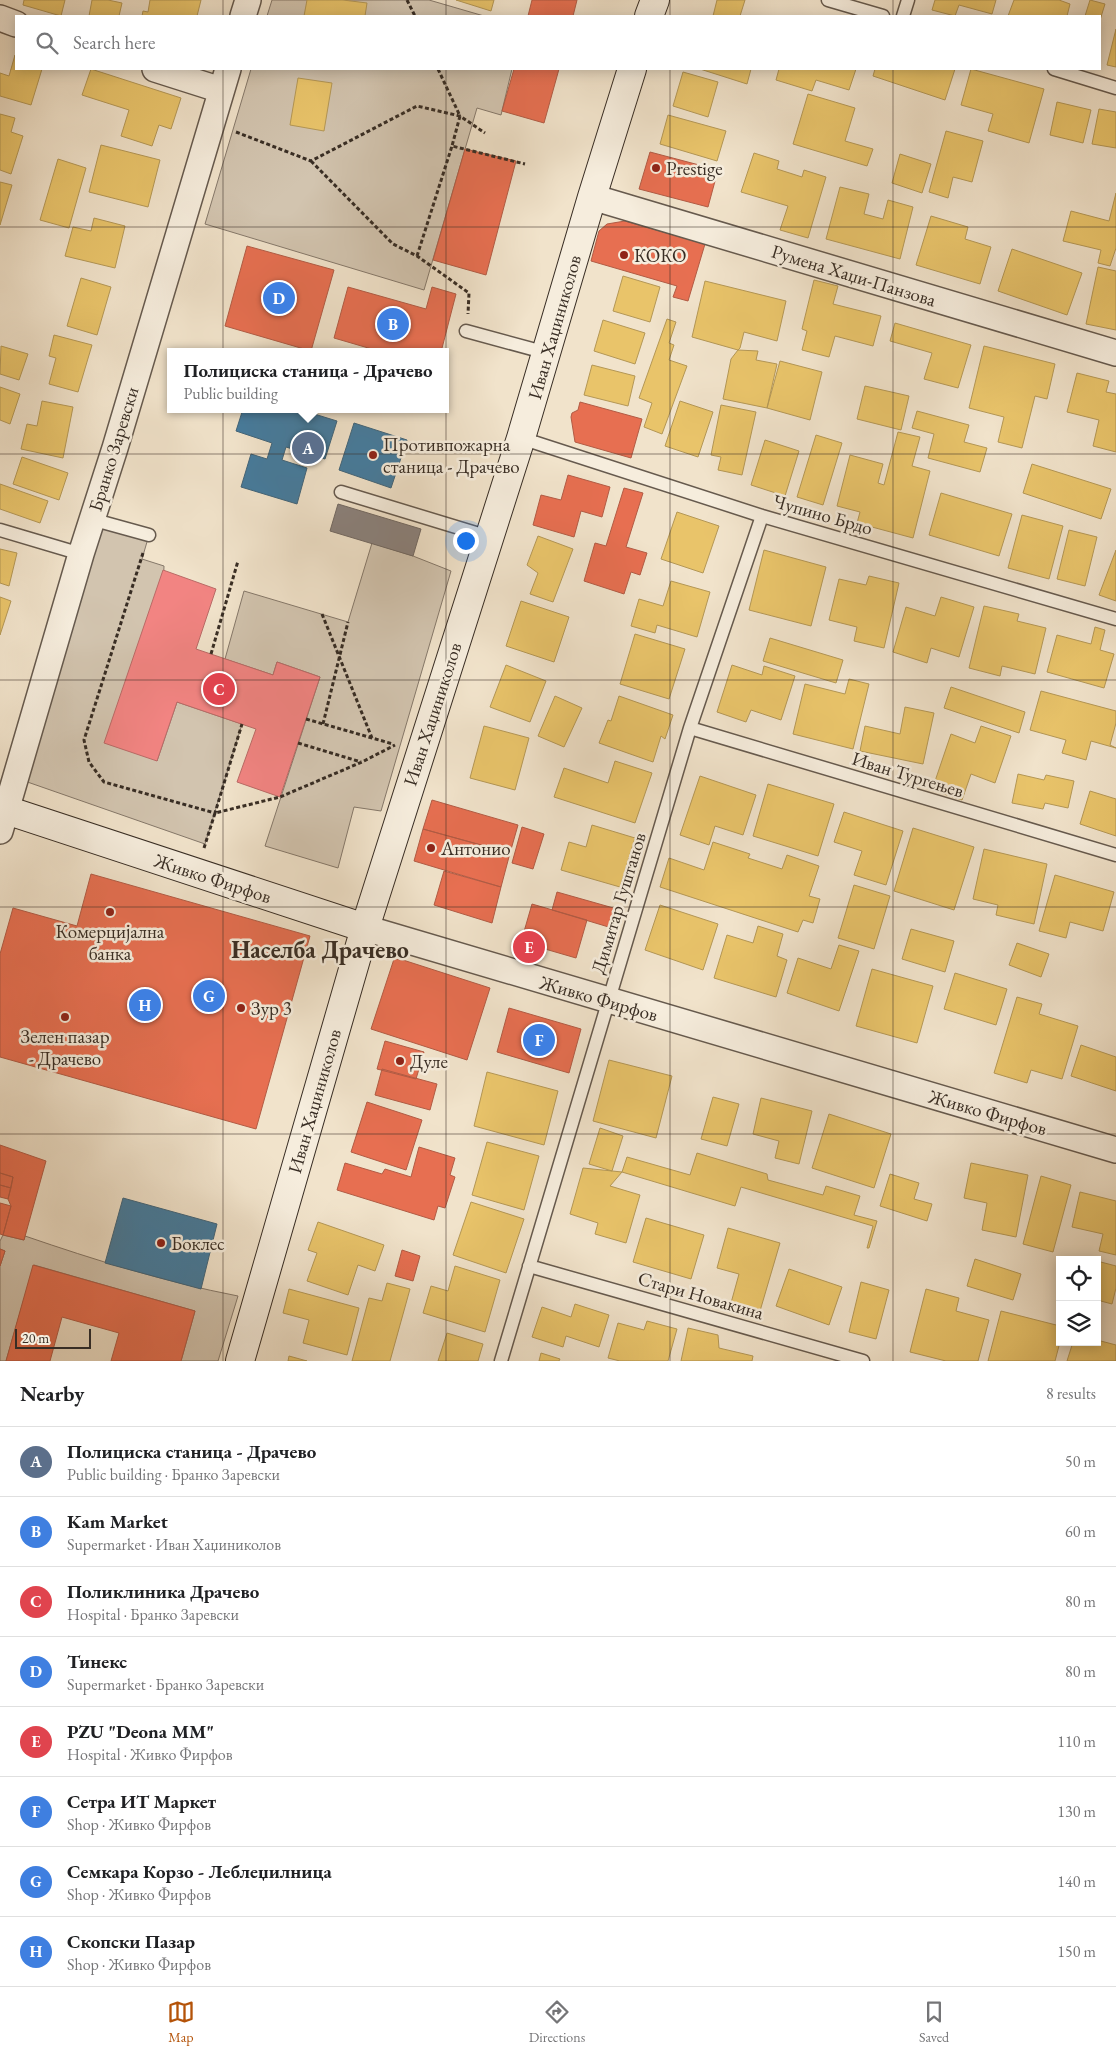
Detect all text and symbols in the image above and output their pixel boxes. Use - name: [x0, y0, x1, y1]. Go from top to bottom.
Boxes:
- search box: [15, 15, 1101, 70]
- icon: search: [33, 29, 61, 57]
- text: Search here: [73, 30, 155, 55]
- place label: Prestige: [666, 156, 723, 181]
- marker: Prestige: [650, 162, 662, 174]
- street label: Румена Хаџи-Панзова: [769, 239, 939, 312]
- place label: КОКО: [634, 243, 686, 268]
- marker: КОКО: [618, 249, 630, 261]
- street label: Иван Хаџиниколов: [522, 252, 587, 402]
- pin: D: [263, 279, 295, 317]
- pin: B: [377, 305, 409, 343]
- popup: [167, 348, 449, 413]
- text: Полициска станица - Драчево: [183, 358, 433, 383]
- text: Public building: [183, 383, 278, 404]
- street label: Бранко Заревски: [83, 384, 144, 515]
- pin: A: [292, 429, 324, 467]
- place label: Противпожарна станица - Драчево: [383, 432, 520, 479]
- marker: Противпожарна станица - Драчево: [367, 449, 379, 461]
- street label: Чупино Брдо: [770, 488, 876, 541]
- your location: [453, 528, 479, 554]
- street label: Иван Хаџиниколов: [398, 639, 467, 789]
- pin: C: [203, 670, 235, 708]
- street label: Иван Тургењев: [849, 746, 967, 803]
- street label: Димитар Гуштанов: [585, 830, 652, 977]
- place label: Антонио: [440, 836, 511, 861]
- marker: Антонио: [425, 842, 437, 854]
- street label: Живко Фирфов: [150, 847, 275, 909]
- marker: Комерцијална банка: [104, 906, 116, 918]
- place label: Комерцијална банка: [56, 919, 165, 966]
- pin: E: [513, 928, 545, 966]
- district label: Населба Драчево: [231, 934, 409, 965]
- street label: Живко Фирфов: [536, 969, 661, 1027]
- pin: G: [193, 977, 225, 1015]
- pin: H: [129, 986, 161, 1024]
- place label: Зур 3: [251, 996, 292, 1021]
- marker: Зур 3: [235, 1002, 247, 1014]
- marker: Зелен пазар - Драчево: [59, 1011, 71, 1023]
- pin: F: [523, 1021, 555, 1059]
- place label: Зелен пазар - Драчево: [21, 1024, 110, 1071]
- street label: Иван Хаџиниколов: [282, 1026, 347, 1176]
- place label: Дуле: [410, 1049, 448, 1074]
- marker: Дуле: [394, 1055, 406, 1067]
- street label: Живко Фирфов: [925, 1083, 1050, 1141]
- place label: Боклес: [171, 1231, 225, 1256]
- marker: Боклес: [155, 1237, 167, 1249]
- map controls: [1056, 1256, 1101, 1346]
- button: locate: [1056, 1256, 1101, 1301]
- street label: Стари Новакина: [635, 1266, 767, 1325]
- button: layers: [1056, 1301, 1101, 1346]
- scale bar: [15, 1326, 91, 1349]
- text: 20 m: [22, 1329, 49, 1347]
- text: Nearby: [20, 1380, 84, 1407]
- text: 8 results: [1046, 1383, 1096, 1404]
- text: Полициска станица - Драчево: [67, 1439, 316, 1464]
- text: A: [30, 1451, 42, 1472]
- text: 50 m: [1065, 1451, 1096, 1472]
- text: Public building · Бранко Заревски: [67, 1464, 280, 1485]
- text: Kam Market: [67, 1509, 168, 1534]
- text: B: [31, 1521, 41, 1542]
- text: 60 m: [1065, 1521, 1096, 1542]
- text: Supermarket · Иван Хаџиниколов: [67, 1534, 281, 1555]
- text: Поликлиника Драчево: [67, 1579, 259, 1604]
- text: C: [30, 1591, 42, 1612]
- text: 80 m: [1065, 1591, 1096, 1612]
- text: Hospital · Бранко Заревски: [67, 1604, 239, 1625]
- text: Тинекс: [67, 1649, 127, 1674]
- text: D: [30, 1661, 42, 1682]
- text: 80 m: [1065, 1661, 1096, 1682]
- text: Supermarket · Бранко Заревски: [67, 1674, 264, 1695]
- text: PZU "Deona MM": [67, 1719, 214, 1744]
- text: E: [31, 1731, 41, 1752]
- text: 110 m: [1057, 1731, 1096, 1752]
- text: Hospital · Живко Фирфов: [67, 1744, 233, 1765]
- text: Сетра ИТ Маркет: [67, 1789, 216, 1814]
- text: F: [32, 1801, 40, 1822]
- text: 130 m: [1057, 1801, 1096, 1822]
- text: Shop · Живко Фирфов: [67, 1814, 211, 1835]
- text: Семкара Корзо - Леблеџилница: [67, 1859, 332, 1884]
- text: G: [30, 1871, 42, 1892]
- text: 140 m: [1057, 1871, 1096, 1892]
- text: Shop · Живко Фирфов: [67, 1884, 211, 1905]
- text: Скопски Пазар: [67, 1929, 195, 1954]
- text: H: [30, 1941, 42, 1962]
- text: 150 m: [1057, 1941, 1096, 1962]
- text: Shop · Живко Фирфов: [67, 1954, 211, 1975]
- tab: Map: [167, 1998, 195, 2046]
- tab: Directions: [529, 1998, 585, 2046]
- tab: Saved: [919, 1998, 949, 2046]

